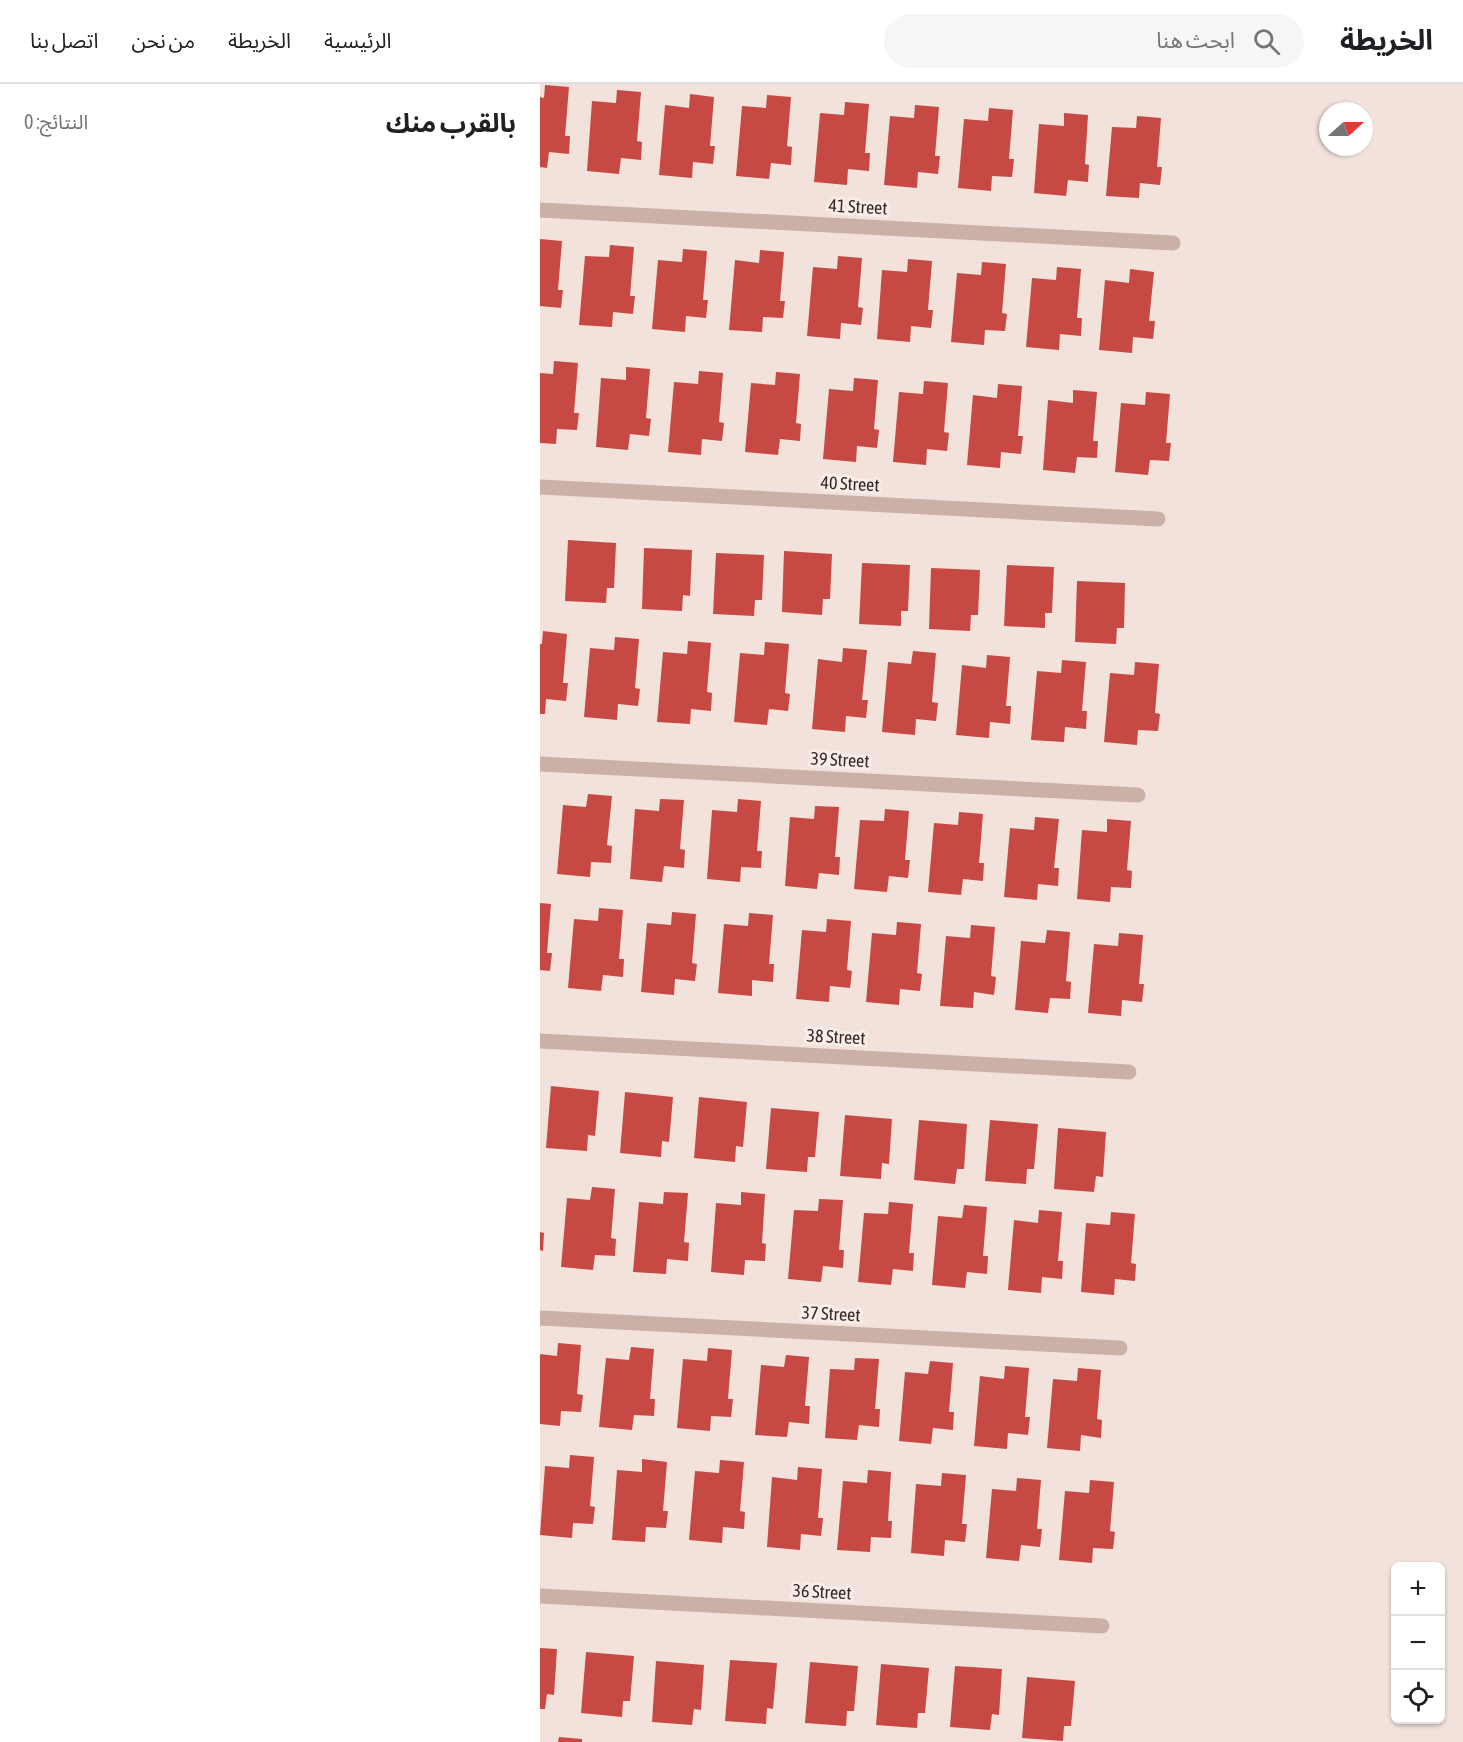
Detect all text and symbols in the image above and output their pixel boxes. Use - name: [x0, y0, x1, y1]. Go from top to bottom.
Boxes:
- search box: [884, 14, 1304, 68]
- text: الخريطة: [1340, 24, 1433, 56]
- icon: search: [1250, 25, 1283, 58]
- text: ابحث هنا: [1156, 27, 1235, 53]
- text: اتصل بنا: [30, 28, 98, 52]
- text: من نحن: [131, 28, 195, 52]
- text: الخريطة: [228, 28, 291, 52]
- text: الرئيسية: [324, 28, 391, 52]
- north arrow: [1319, 102, 1373, 156]
- text: بالقرب منك: [386, 108, 516, 138]
- text: النتائج: 0: [24, 110, 88, 133]
- street label: 41 Street: [828, 194, 888, 219]
- street label: 40 Street: [820, 471, 880, 496]
- street label: 39 Street: [810, 747, 870, 772]
- street label: 38 Street: [806, 1024, 866, 1049]
- street label: 37 Street: [801, 1301, 861, 1326]
- map controls: [1391, 1562, 1445, 1724]
- button: +: [1391, 1562, 1445, 1616]
- street label: 36 Street: [792, 1579, 852, 1604]
- button: −: [1391, 1616, 1445, 1670]
- button: locate: [1391, 1670, 1445, 1724]

